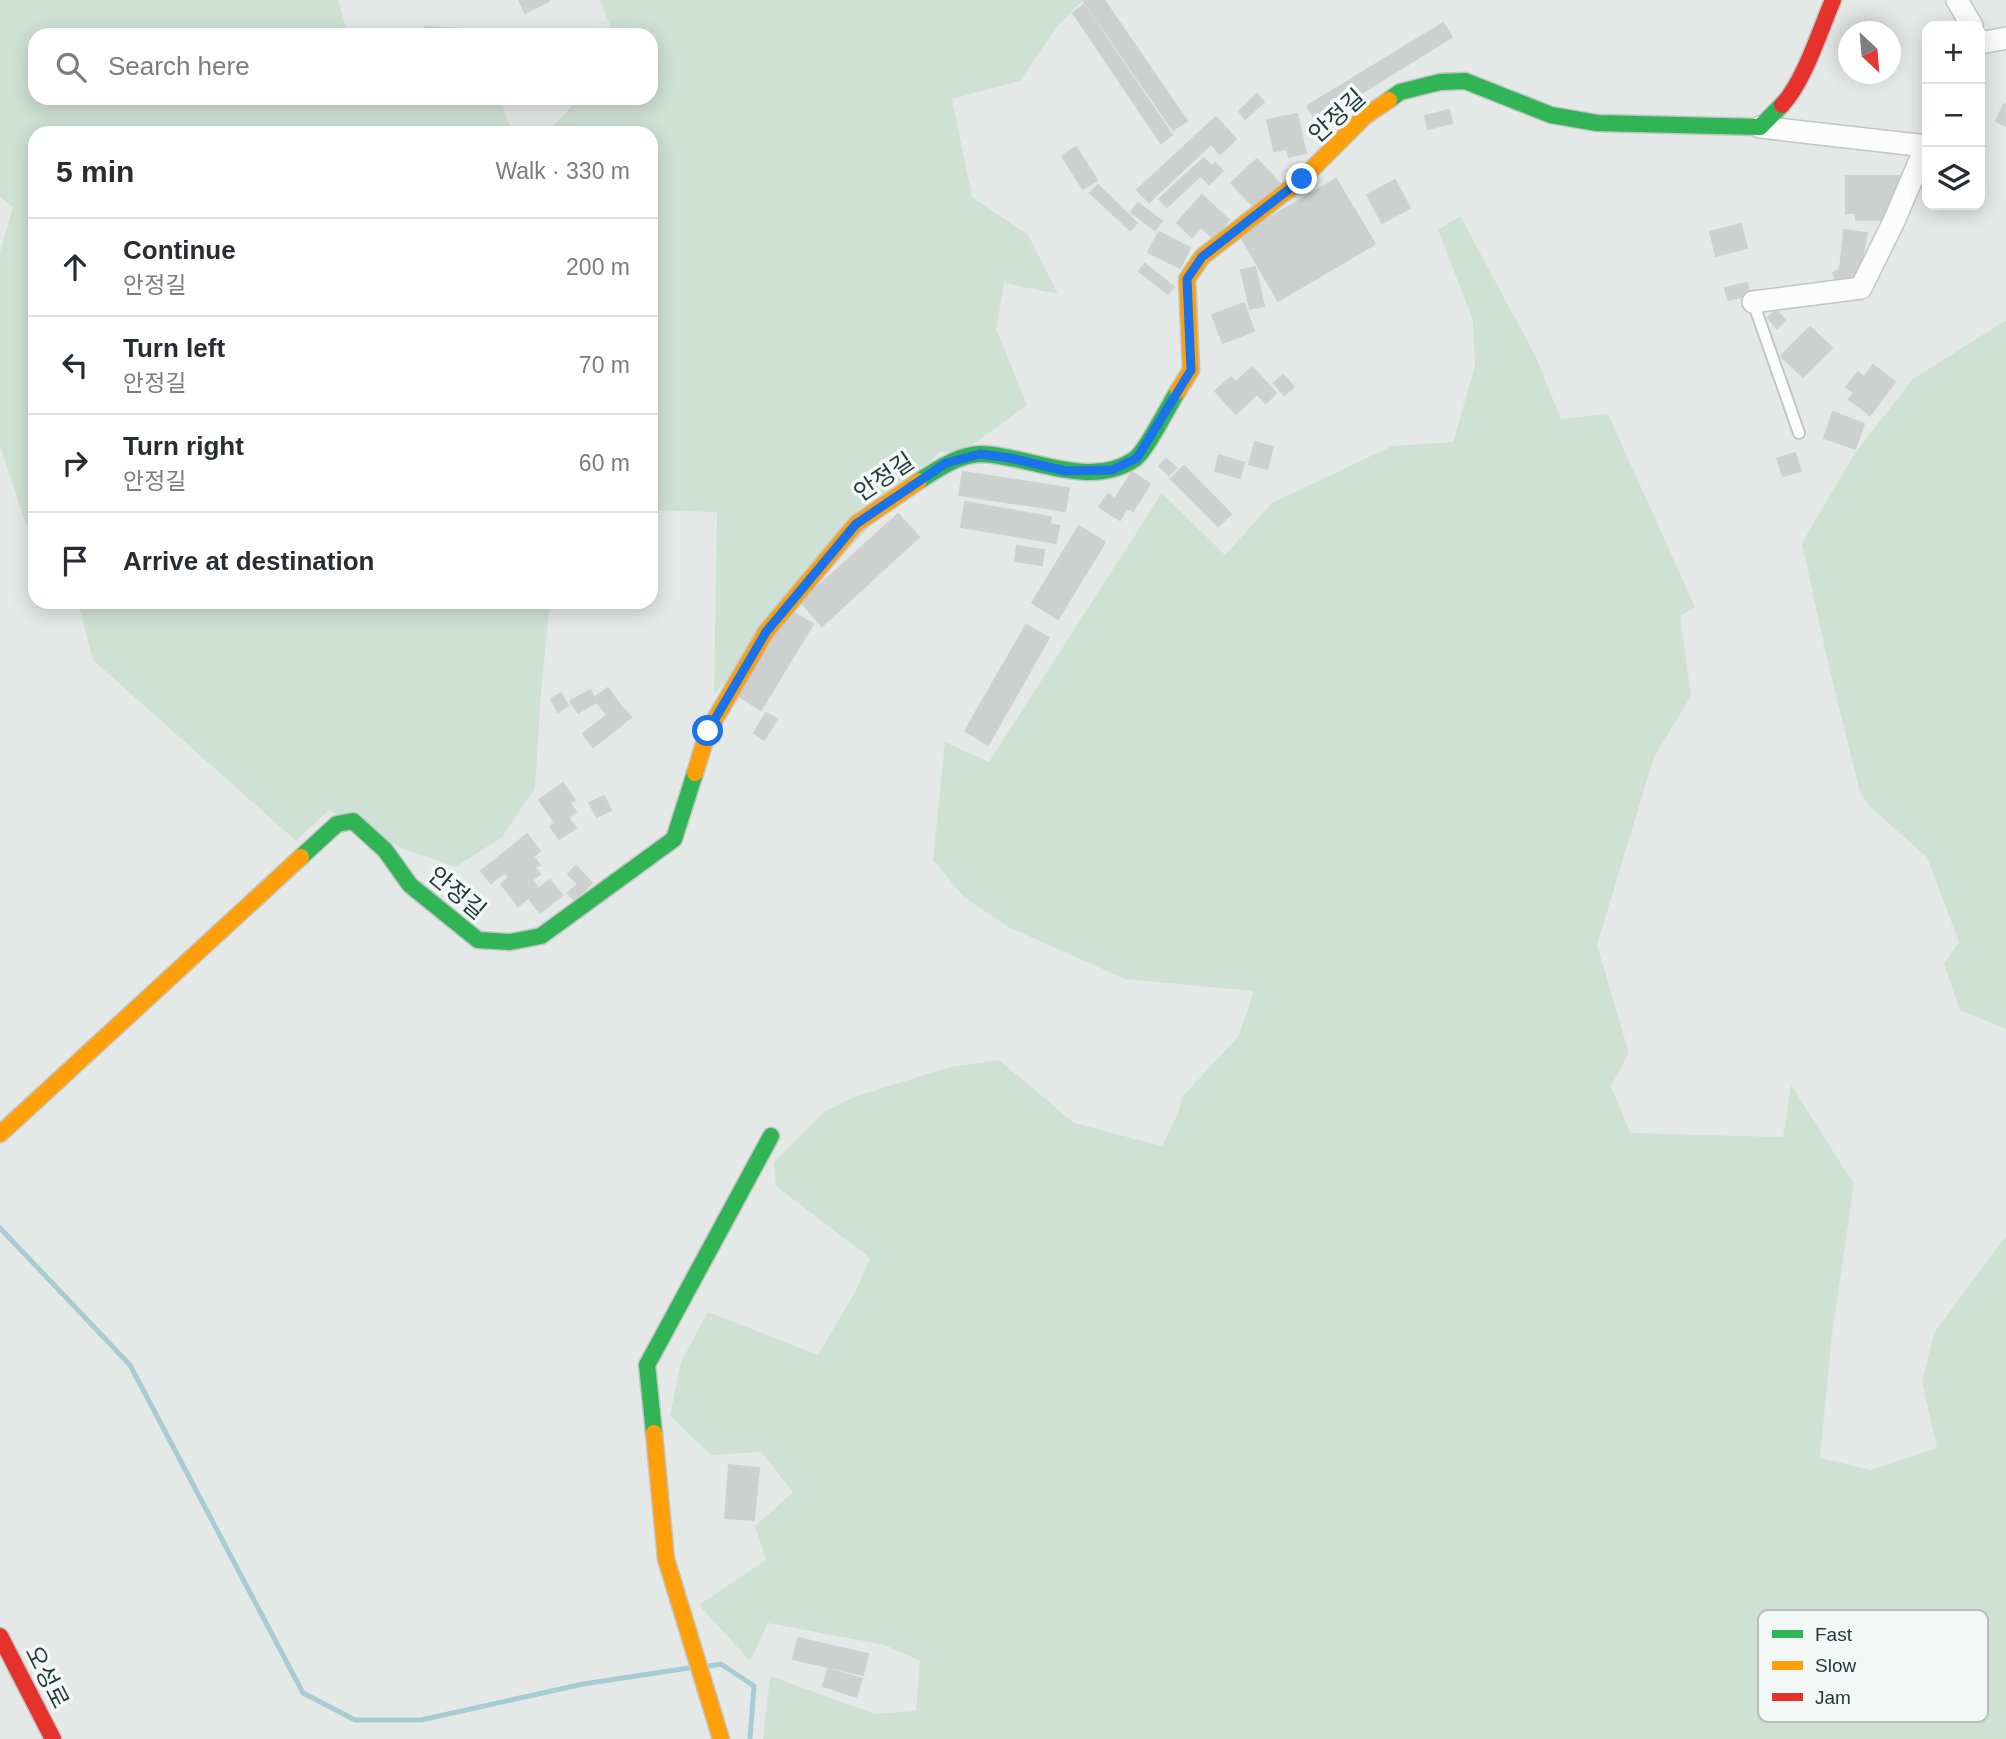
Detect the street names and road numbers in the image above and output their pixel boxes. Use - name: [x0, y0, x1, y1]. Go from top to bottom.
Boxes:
- street label: 안정길: [1303, 83, 1370, 148]
- street label: 안정길: [849, 447, 919, 506]
- street label: 안정길: [423, 861, 491, 924]
- street label: 오성로: [20, 1641, 75, 1712]

